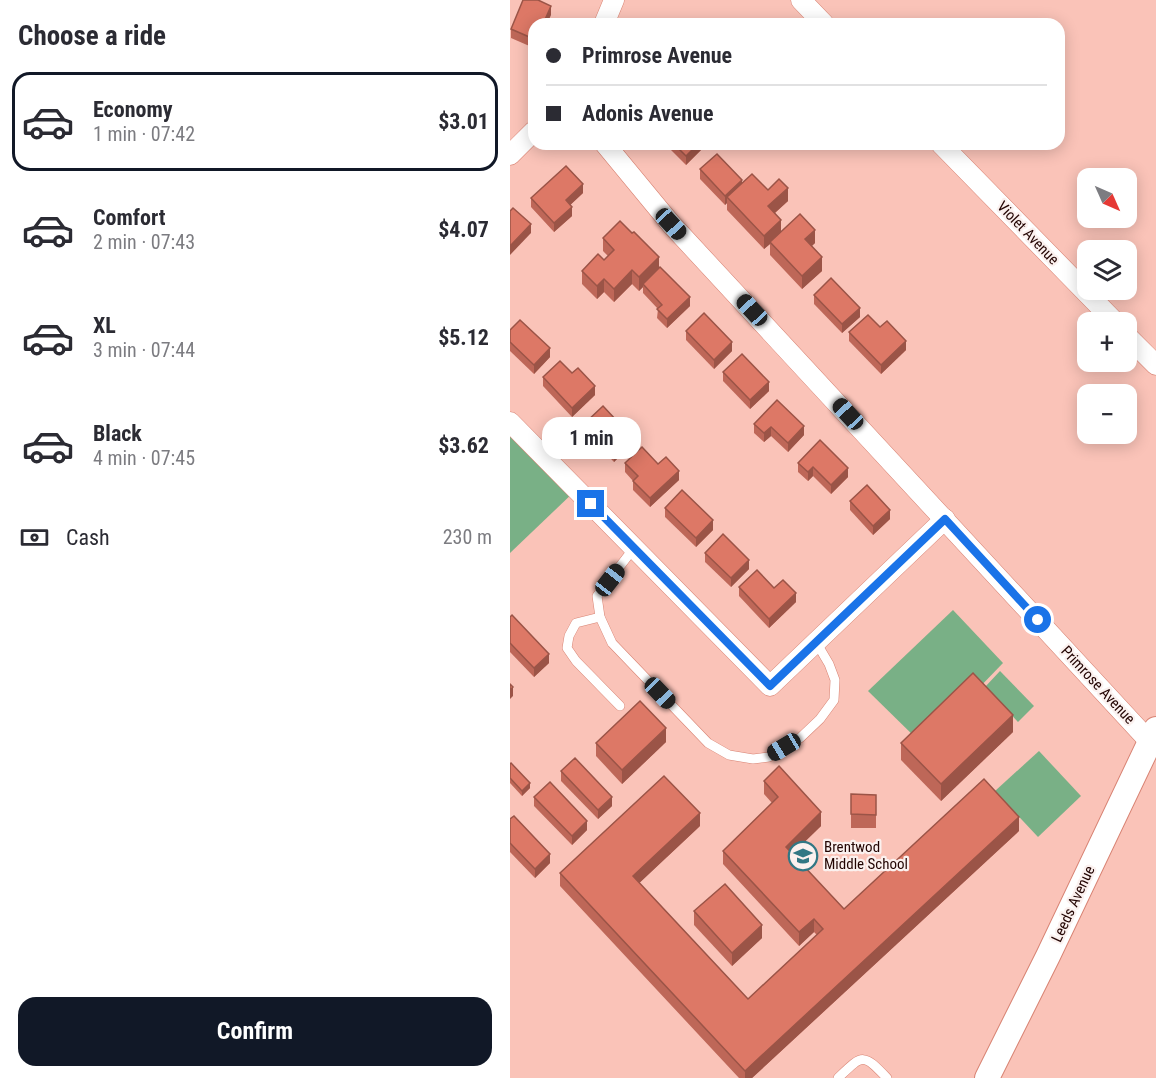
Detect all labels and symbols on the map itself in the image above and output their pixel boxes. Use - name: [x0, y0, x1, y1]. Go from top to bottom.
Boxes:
- north arrow: [1077, 168, 1137, 228]
- street label: Violet Avenue: [993, 198, 1063, 268]
- car: [652, 205, 690, 243]
- car: [733, 291, 771, 329]
- car: [829, 395, 867, 433]
- callout: 1 min: [542, 417, 640, 459]
- route end: [577, 490, 604, 517]
- car: [592, 560, 628, 600]
- route start: [1024, 606, 1051, 633]
- street label: Primrose Avenue: [1057, 642, 1139, 728]
- car: [641, 674, 679, 712]
- car: [764, 730, 804, 764]
- place label: Brentwod Middle School: [824, 838, 908, 873]
- school or university icon: Brentwod Middle School: [787, 840, 819, 872]
- street label: Leeds Avenue: [1047, 863, 1099, 945]

